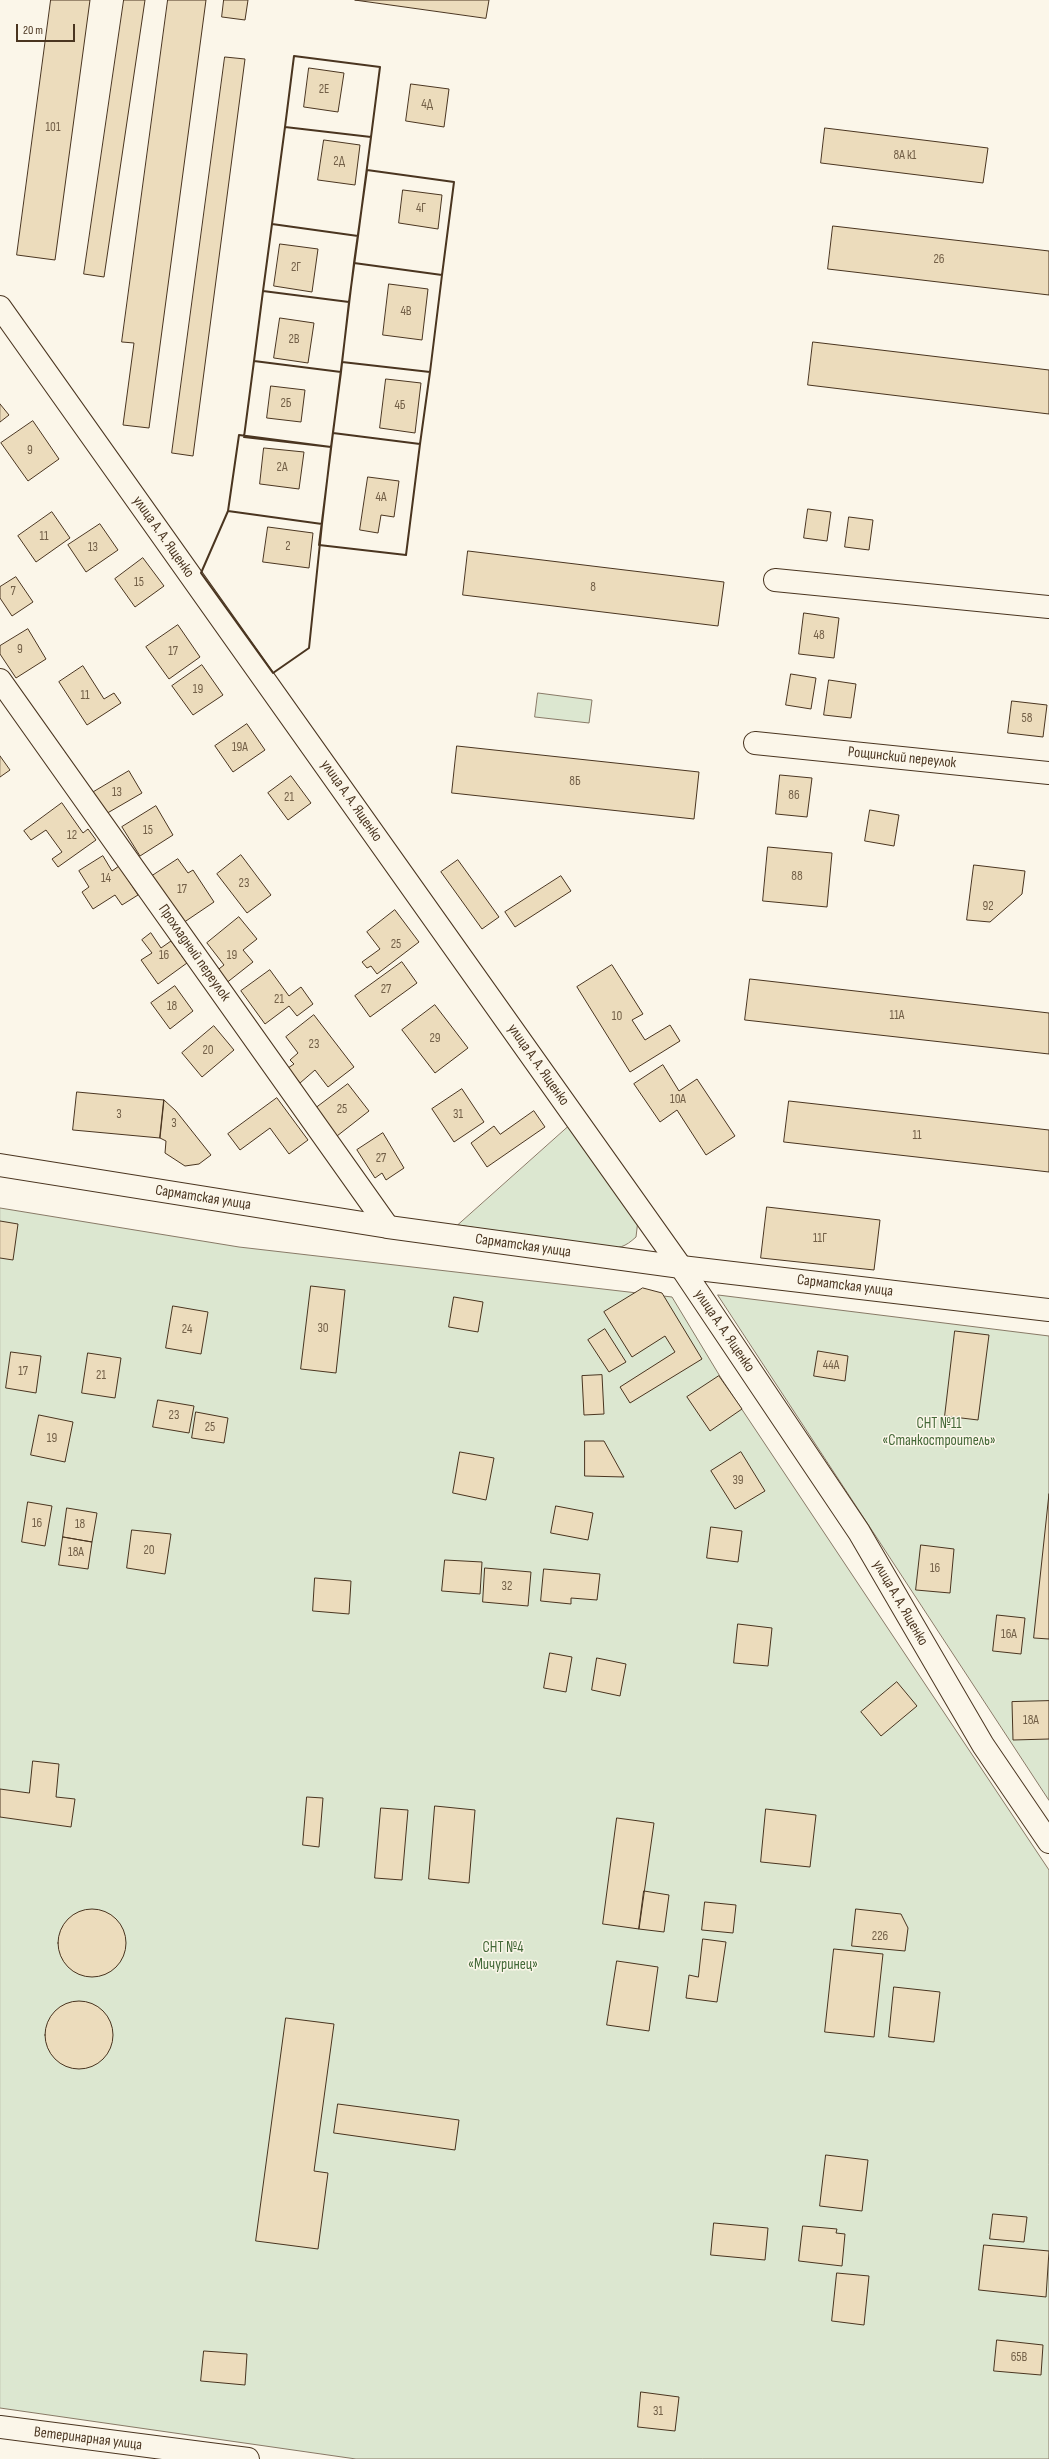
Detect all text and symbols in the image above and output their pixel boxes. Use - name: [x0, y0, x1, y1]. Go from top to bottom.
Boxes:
- scale bar: [18, 16, 77, 42]
- text: 20 m: [23, 23, 43, 38]
- house number: 2Е: [319, 82, 329, 98]
- house number: 4Д: [421, 97, 433, 113]
- house number: 101: [46, 120, 60, 136]
- house number: 8А к1: [894, 148, 916, 164]
- house number: 2Д: [333, 154, 345, 170]
- house number: 4Г: [416, 201, 426, 217]
- house number: 26: [933, 252, 945, 268]
- house number: 2Г: [291, 260, 301, 276]
- house number: 4В: [400, 304, 412, 320]
- house number: 2В: [288, 332, 300, 348]
- house number: 2Б: [280, 396, 292, 412]
- house number: 4Б: [394, 398, 406, 414]
- house number: 9: [27, 443, 33, 459]
- house number: 2А: [277, 460, 287, 476]
- house number: 4А: [376, 490, 386, 506]
- street label: улица А. А. Ященко: [128, 493, 198, 581]
- house number: 11: [39, 529, 49, 545]
- house number: 2: [285, 539, 291, 555]
- house number: 13: [88, 540, 98, 556]
- house number: 15: [134, 575, 144, 591]
- house number: 8: [590, 580, 596, 596]
- house number: 7: [10, 584, 16, 600]
- house number: 48: [813, 628, 825, 644]
- house number: 9: [17, 642, 23, 658]
- house number: 17: [168, 644, 178, 660]
- house number: 19: [193, 682, 203, 698]
- house number: 11: [80, 688, 90, 704]
- house number: 58: [1022, 711, 1032, 727]
- house number: 19А: [232, 740, 248, 756]
- street label: Рощинский переулок: [847, 743, 957, 773]
- street label: улица А. А. Ященко: [316, 757, 386, 845]
- house number: 8Б: [569, 774, 581, 790]
- house number: 13: [112, 785, 122, 801]
- house number: 86: [788, 788, 800, 804]
- house number: 21: [284, 790, 294, 806]
- house number: 15: [143, 823, 153, 839]
- house number: 12: [67, 828, 77, 844]
- house number: 88: [791, 869, 803, 885]
- house number: 14: [101, 871, 111, 887]
- house number: 23: [239, 876, 249, 892]
- house number: 17: [177, 882, 187, 898]
- house number: 92: [982, 899, 994, 915]
- street label: Прохладный переулок: [154, 901, 234, 1005]
- house number: 25: [391, 937, 401, 953]
- house number: 16: [159, 948, 169, 964]
- house number: 19: [227, 948, 237, 964]
- house number: 27: [381, 982, 391, 998]
- house number: 21: [274, 992, 284, 1008]
- house number: 18: [167, 999, 177, 1015]
- house number: 11А: [890, 1008, 904, 1024]
- house number: 10: [612, 1009, 622, 1025]
- street label: улица А. А. Ященко: [503, 1021, 573, 1109]
- house number: 29: [429, 1031, 441, 1047]
- house number: 23: [309, 1037, 319, 1053]
- house number: 20: [202, 1043, 214, 1059]
- house number: 10А: [670, 1092, 686, 1108]
- house number: 25: [337, 1102, 347, 1118]
- house number: 3: [116, 1107, 122, 1123]
- house number: 31: [453, 1107, 463, 1123]
- house number: 3: [171, 1116, 177, 1132]
- house number: 11: [912, 1128, 922, 1144]
- house number: 27: [376, 1151, 386, 1167]
- street label: Сарматская улица: [154, 1182, 252, 1214]
- street label: Сарматская улица: [474, 1230, 572, 1262]
- house number: 11Г: [813, 1231, 827, 1247]
- street label: Сарматская улица: [796, 1271, 894, 1301]
- street label: улица А. А. Ященко: [690, 1286, 758, 1376]
- house number: 30: [317, 1321, 329, 1337]
- house number: 24: [182, 1322, 192, 1338]
- house number: 44А: [823, 1358, 839, 1374]
- house number: 17: [18, 1364, 28, 1380]
- house number: 21: [96, 1368, 106, 1384]
- house number: 23: [169, 1408, 179, 1424]
- park label: СНТ №11 «Станкостроитель»: [882, 1415, 996, 1450]
- house number: 25: [205, 1420, 215, 1436]
- house number: 19: [47, 1431, 57, 1447]
- house number: 39: [732, 1473, 744, 1489]
- house number: 16: [32, 1516, 42, 1532]
- house number: 18: [75, 1517, 85, 1533]
- house number: 20: [143, 1543, 155, 1559]
- house number: 18А: [68, 1545, 84, 1561]
- street label: улица А. А. Ященко: [868, 1557, 932, 1649]
- house number: 16: [930, 1561, 940, 1577]
- house number: 32: [502, 1579, 512, 1595]
- house number: 16А: [1001, 1627, 1017, 1643]
- house number: 18А: [1023, 1713, 1039, 1729]
- house number: 226: [872, 1929, 888, 1945]
- park label: СНТ №4 «Мичуринец»: [468, 1939, 538, 1974]
- house number: 65В: [1011, 2350, 1027, 2366]
- house number: 31: [653, 2404, 663, 2420]
- street label: Ветеринарная улица: [33, 2423, 143, 2455]

